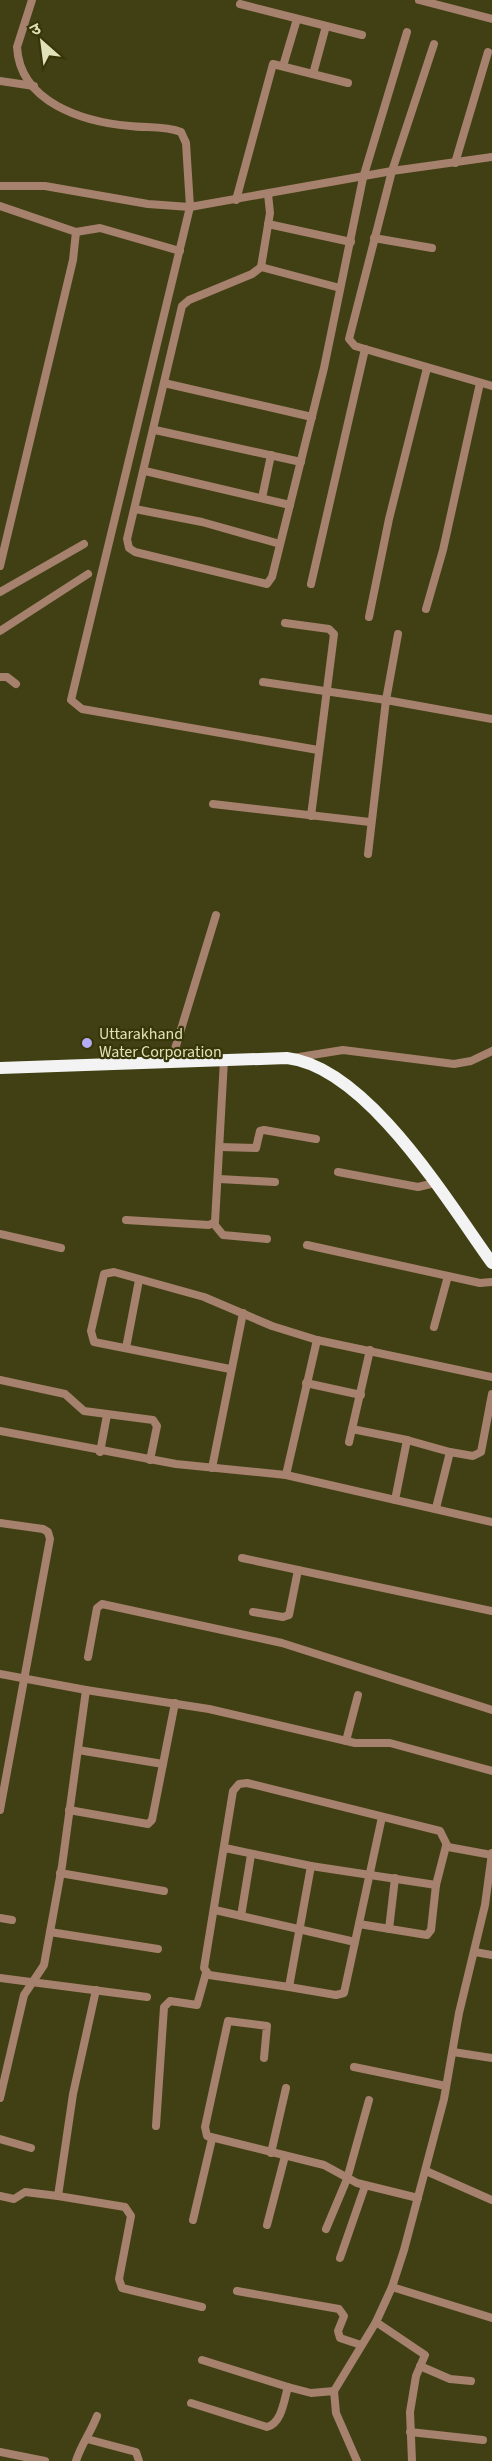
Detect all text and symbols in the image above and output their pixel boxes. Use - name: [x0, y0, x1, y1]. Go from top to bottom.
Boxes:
- north arrow: [12, 12, 72, 72]
- text: उ: [26, 17, 45, 42]
- place label: Uttarakhand Water Corporation: [99, 1023, 222, 1063]
- marker: Uttarakhand Water Corporation: [80, 1036, 94, 1050]

